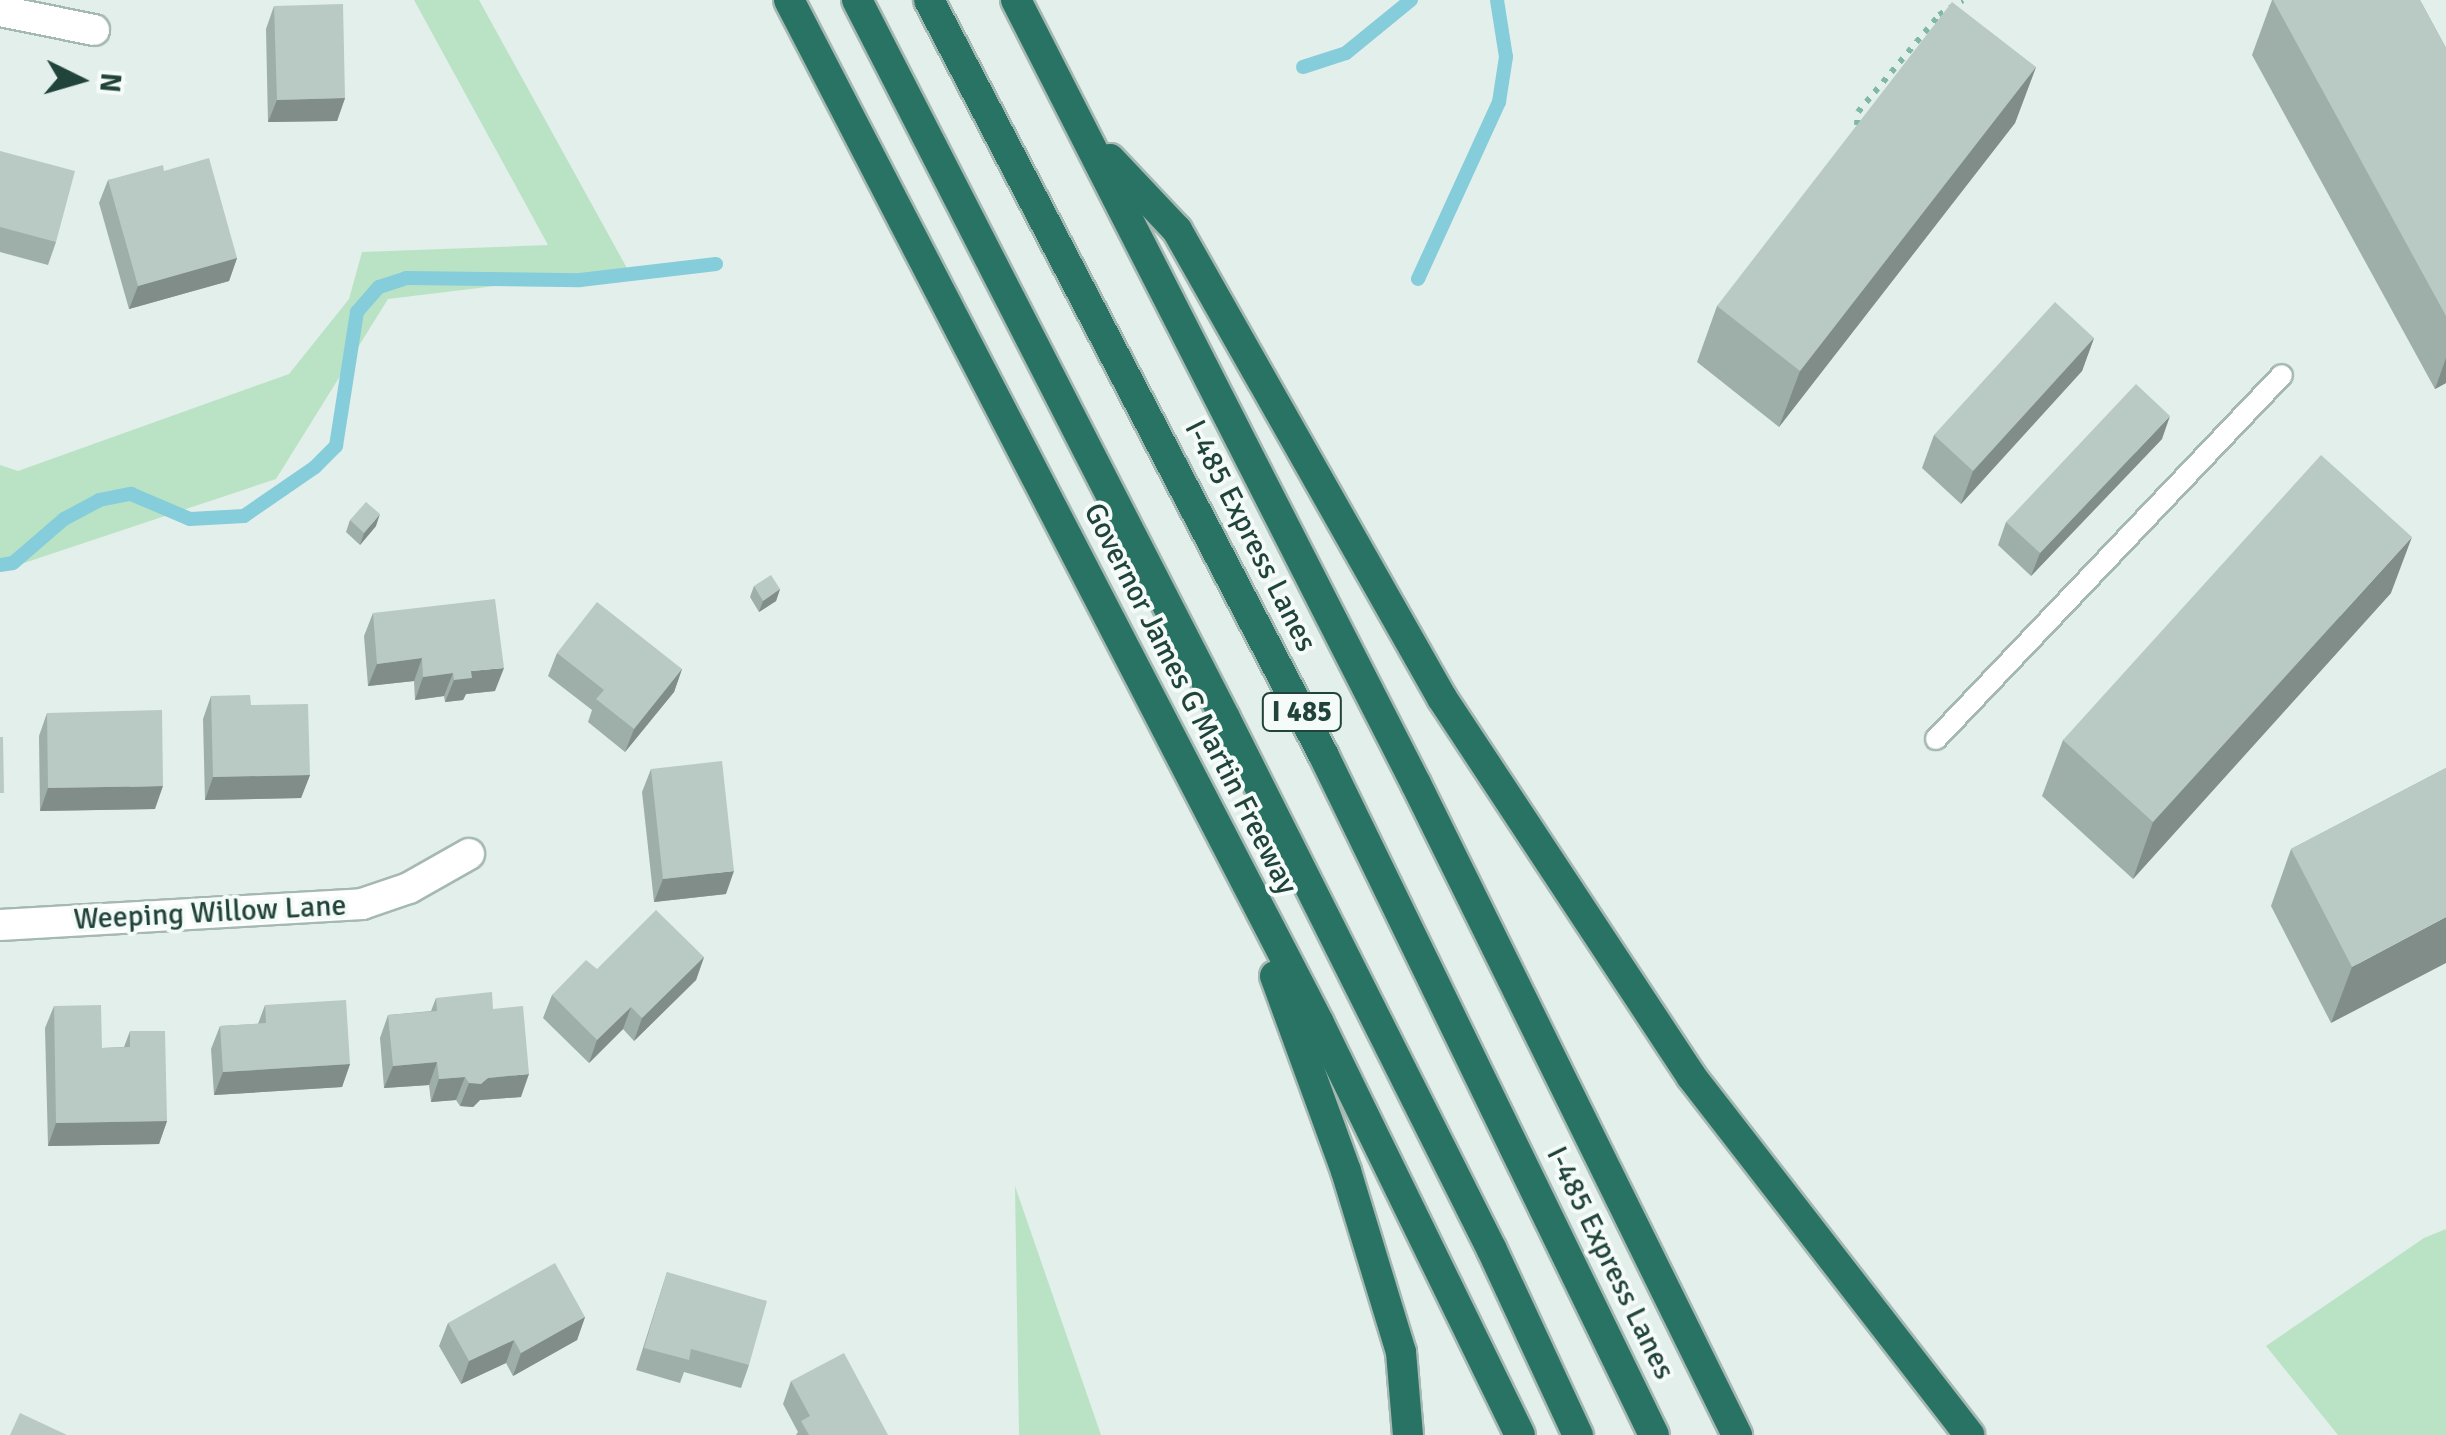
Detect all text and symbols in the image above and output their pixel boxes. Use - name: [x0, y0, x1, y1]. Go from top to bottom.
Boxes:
- north arrow: [30, 30, 130, 130]
- text: N: [92, 71, 128, 94]
- street label: I-485 Express Lanes: [1176, 414, 1324, 658]
- street label: Governor James G Martin Freeway: [1075, 497, 1305, 901]
- road number: I 485: [1260, 689, 1344, 735]
- street label: Weeping Willow Lane: [73, 888, 347, 938]
- street label: I-485 Express Lanes: [1538, 1141, 1682, 1385]

